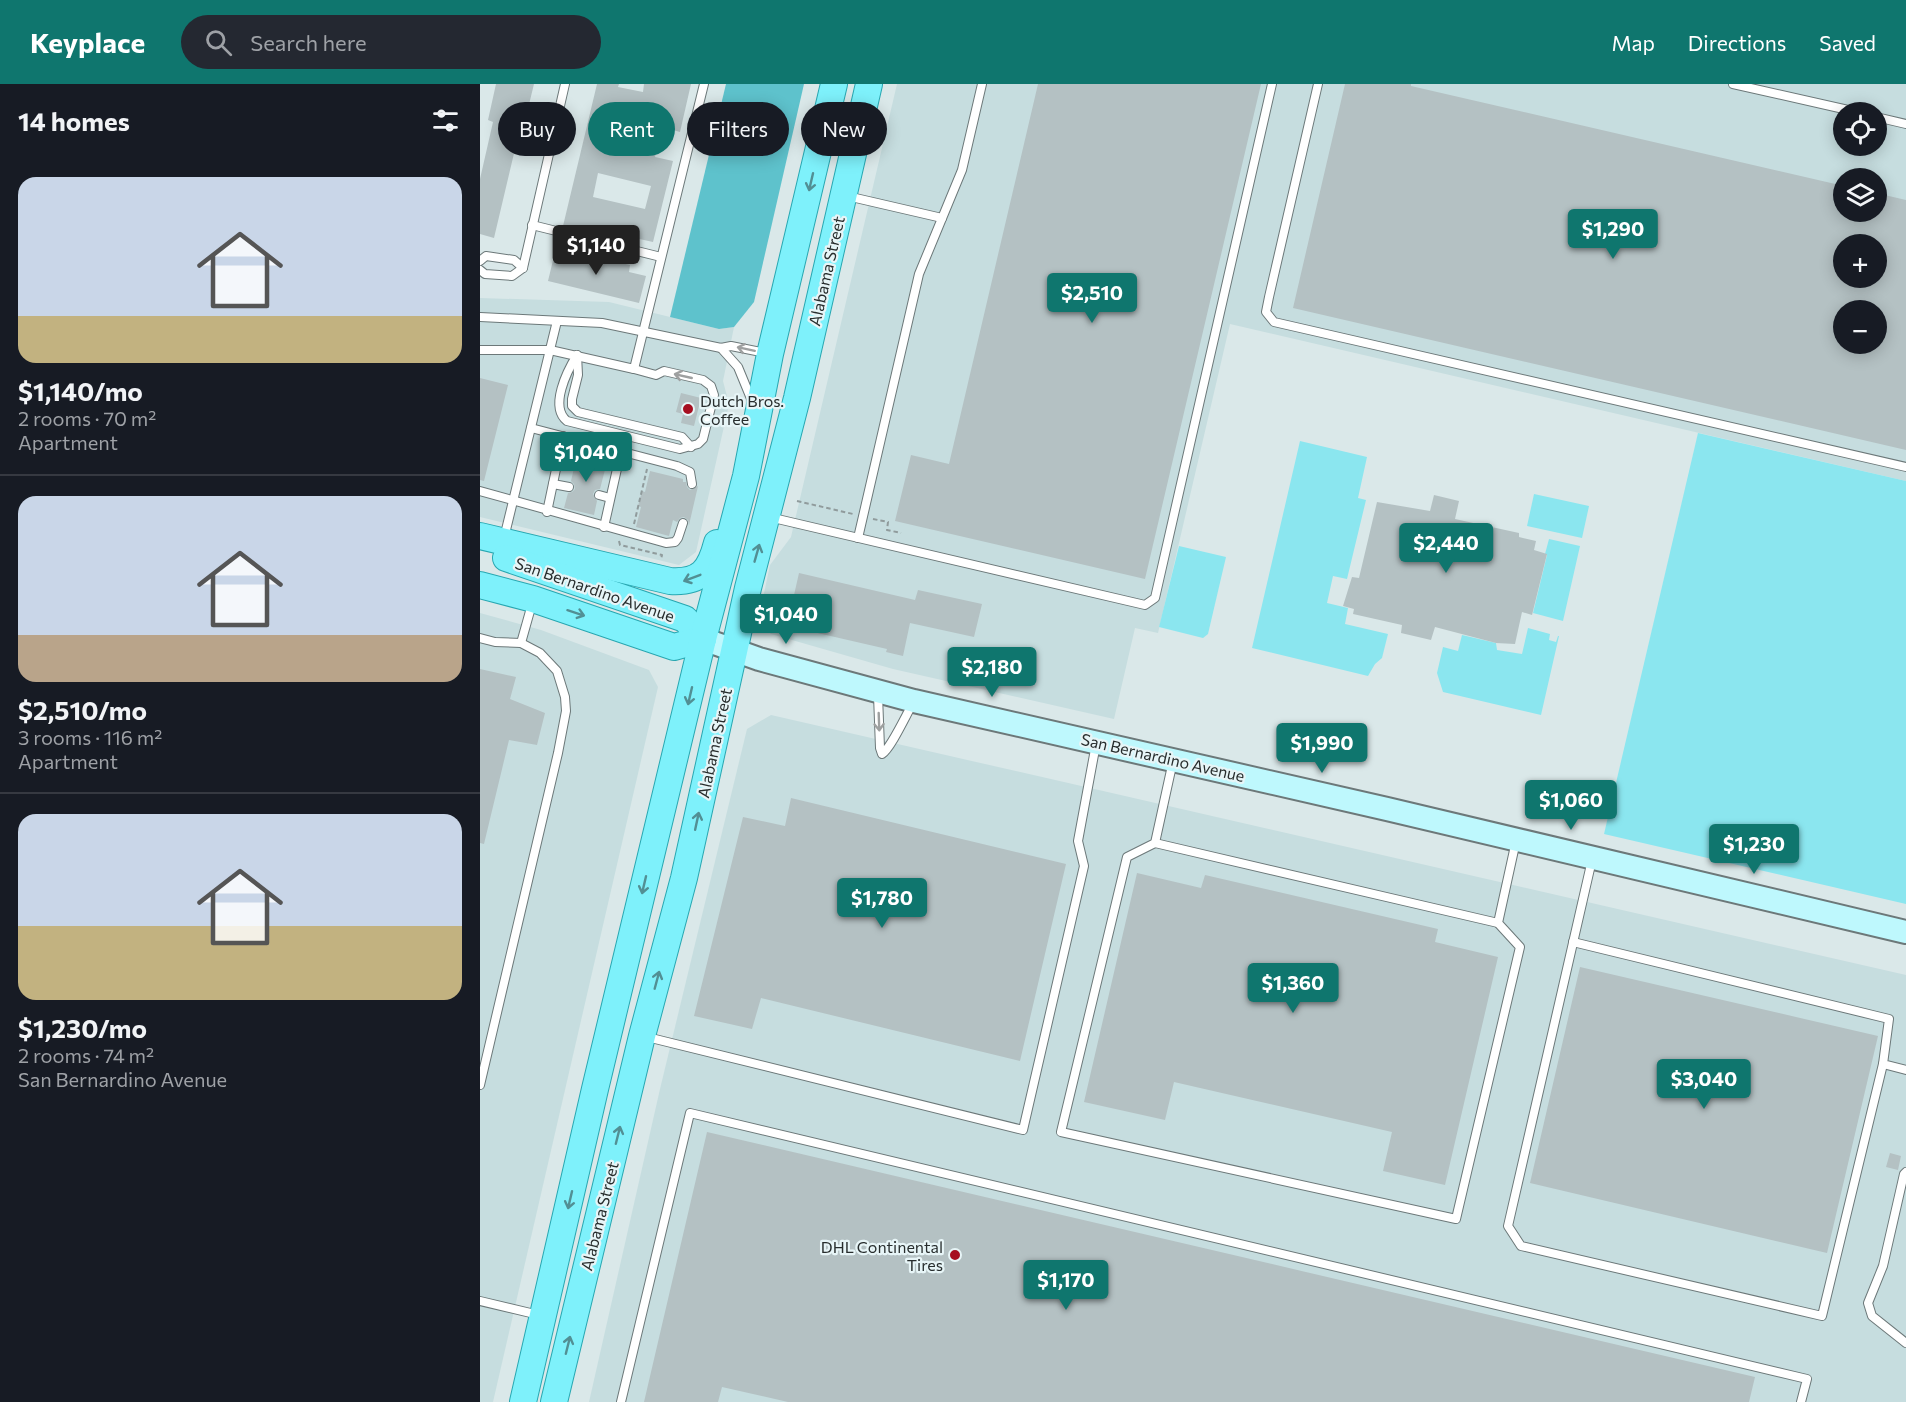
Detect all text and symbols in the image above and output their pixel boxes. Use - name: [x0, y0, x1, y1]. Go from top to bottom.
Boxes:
- search box: [181, 15, 601, 69]
- text: Keyplace: [30, 25, 145, 59]
- icon: search: [202, 26, 235, 59]
- text: Search here: [250, 29, 367, 56]
- text: Map: [1612, 30, 1655, 55]
- text: Directions: [1688, 30, 1786, 55]
- text: Saved: [1819, 30, 1876, 55]
- chip: Buy: [498, 102, 576, 156]
- chip: Rent: [588, 102, 675, 156]
- chip: Filters: [687, 102, 789, 156]
- chip: New: [801, 102, 887, 156]
- map controls: [1833, 102, 1887, 354]
- button: locate: [1833, 102, 1887, 156]
- icon: filters: [429, 104, 462, 137]
- text: 14 homes: [18, 105, 130, 136]
- button: layers: [1833, 168, 1887, 222]
- one-way arrow: [804, 172, 816, 191]
- pin: $1,290: [1564, 209, 1662, 260]
- street label: Alabama Street: [804, 214, 848, 328]
- icon: home: [186, 216, 294, 324]
- text: $1,290: [1582, 216, 1644, 240]
- pin: $1,140: [547, 225, 645, 276]
- text: $1,140: [567, 232, 625, 256]
- button: +: [1833, 234, 1887, 288]
- pin: $2,510: [1043, 273, 1141, 324]
- text: $2,510: [1061, 280, 1123, 304]
- button: −: [1833, 300, 1887, 354]
- one-way arrow: [736, 343, 756, 354]
- one-way arrow: [673, 369, 692, 381]
- text: $1,140/mo: [18, 375, 143, 406]
- place label: Dutch Bros. Coffee: [700, 391, 784, 428]
- marker: Dutch Bros. Coffee: [681, 402, 695, 416]
- text: 2 rooms · 70 m²: [18, 406, 156, 430]
- text: Apartment: [18, 430, 118, 454]
- pin: $1,040: [537, 432, 635, 483]
- text: $1,040: [554, 439, 618, 463]
- pin: $2,440: [1397, 523, 1495, 574]
- text: $2,440: [1413, 530, 1479, 554]
- icon: home: [186, 535, 294, 643]
- one-way arrow: [752, 544, 764, 563]
- street label: San Bernardino Avenue: [513, 553, 677, 625]
- one-way arrow: [684, 573, 702, 584]
- pin: $1,040: [737, 594, 835, 645]
- text: $1,040: [754, 601, 818, 625]
- one-way arrow: [566, 609, 585, 620]
- pin: $2,180: [943, 647, 1041, 698]
- text: $2,180: [961, 654, 1023, 678]
- one-way arrow: [683, 686, 695, 705]
- street label: Alabama Street: [693, 686, 735, 800]
- text: $2,510/mo: [18, 694, 147, 725]
- one-way arrow: [873, 712, 884, 732]
- pin: $1,990: [1273, 723, 1371, 774]
- text: 3 rooms · 116 m²: [18, 725, 162, 749]
- street label: San Bernardino Avenue: [1079, 729, 1247, 785]
- text: $1,990: [1290, 730, 1354, 754]
- text: Apartment: [18, 749, 118, 773]
- pin: $1,060: [1522, 780, 1620, 831]
- text: $1,060: [1539, 787, 1603, 811]
- one-way arrow: [691, 812, 703, 831]
- pin: $1,230: [1705, 824, 1803, 875]
- text: $1,230: [1723, 831, 1785, 855]
- icon: home: [186, 853, 294, 961]
- one-way arrow: [638, 875, 650, 894]
- pin: $1,780: [833, 878, 931, 929]
- text: $1,780: [851, 885, 913, 909]
- pin: $1,360: [1244, 963, 1342, 1014]
- text: $1,360: [1262, 970, 1324, 994]
- one-way arrow: [652, 971, 664, 990]
- text: $1,230/mo: [18, 1012, 147, 1043]
- text: 2 rooms · 74 m²: [18, 1043, 154, 1067]
- pin: $3,040: [1655, 1059, 1753, 1110]
- text: $3,040: [1671, 1066, 1737, 1090]
- text: San Bernardino Avenue: [18, 1067, 227, 1091]
- one-way arrow: [613, 1126, 625, 1145]
- street label: Alabama Street: [576, 1159, 622, 1273]
- one-way arrow: [563, 1190, 575, 1209]
- place label: DHL Continental Tires: [821, 1237, 943, 1274]
- marker: DHL Continental Tires: [948, 1248, 962, 1262]
- pin: $1,170: [1017, 1260, 1115, 1311]
- text: $1,170: [1037, 1267, 1095, 1291]
- one-way arrow: [562, 1336, 574, 1355]

